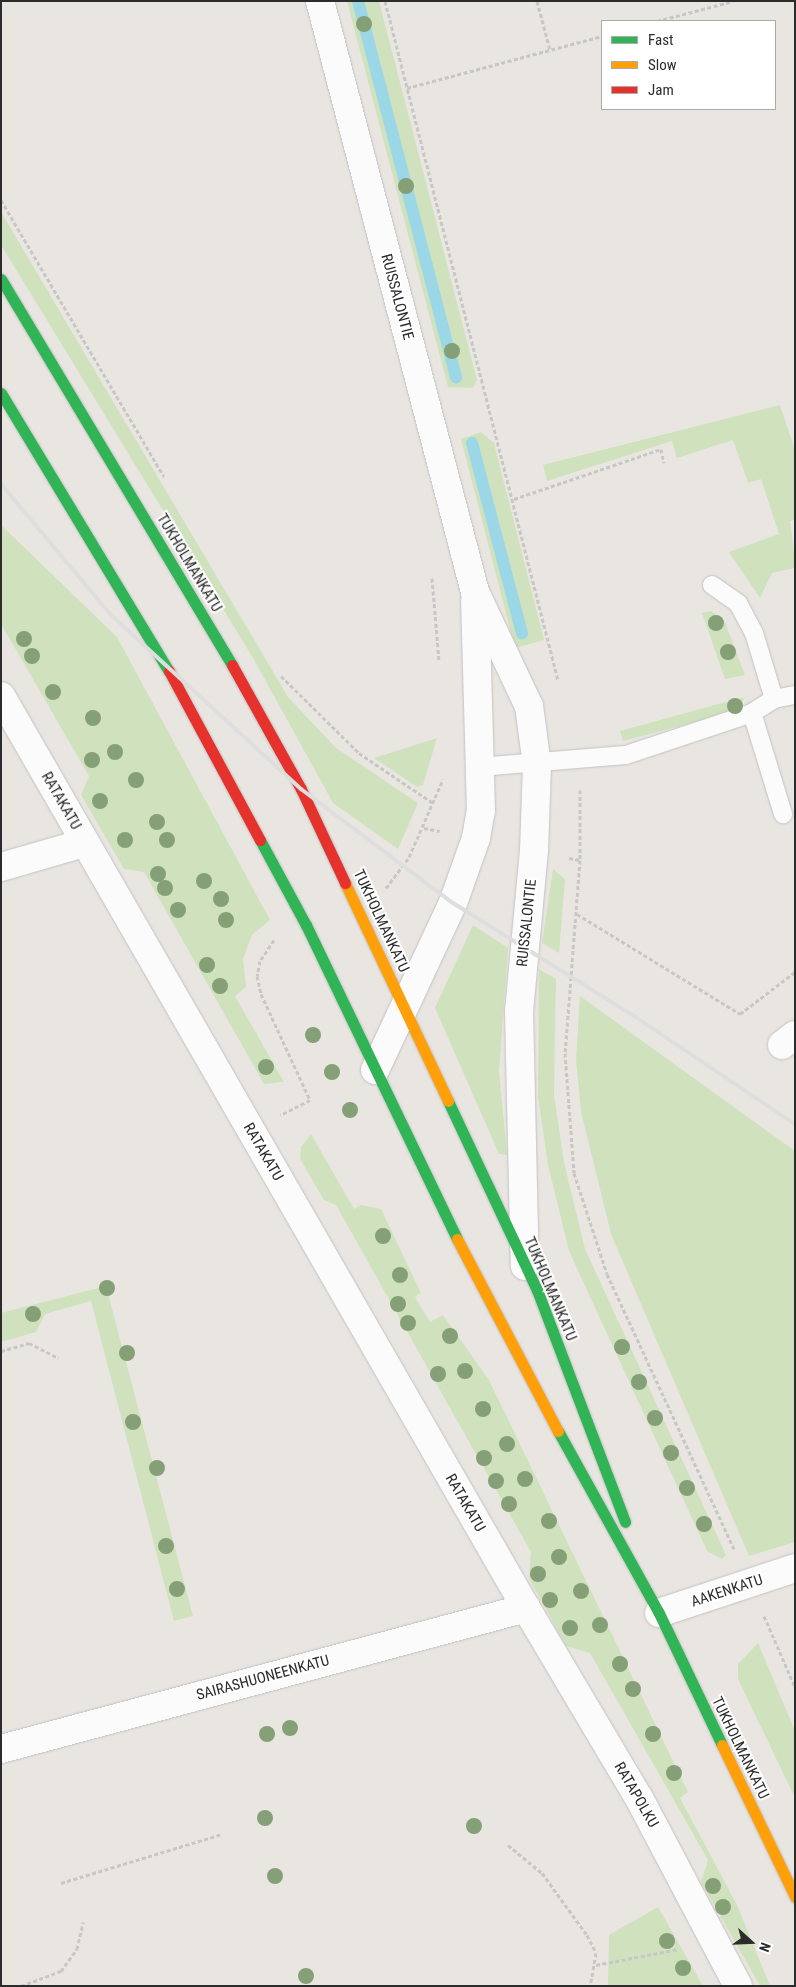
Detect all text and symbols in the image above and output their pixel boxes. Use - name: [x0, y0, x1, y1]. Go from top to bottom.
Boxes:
- legend: [601, 20, 776, 110]
- text: Fast: [648, 31, 673, 49]
- text: Slow: [648, 56, 677, 74]
- text: Jam: [648, 81, 674, 99]
- street label: RUISSALONTIE: [377, 252, 417, 342]
- street label: TUKHOLMANKATU: [153, 511, 225, 615]
- street label: RATAKATU: [37, 769, 85, 833]
- street label: TUKHOLMANKATU: [349, 867, 413, 975]
- street label: RUISSALONTIE: [513, 878, 541, 968]
- street label: RATAKATU: [239, 1120, 287, 1184]
- street label: TUKHOLMANKATU: [520, 1234, 580, 1344]
- street label: RATAKATU: [441, 1471, 489, 1535]
- street label: AAKENKATU: [689, 1571, 765, 1611]
- street label: SAIRASHUONEENKATU: [195, 1652, 331, 1704]
- street label: TUKHOLMANKATU: [707, 1694, 773, 1802]
- street label: RATAPOLKU: [610, 1759, 662, 1831]
- north arrow: [726, 1917, 776, 1967]
- text: N: [756, 1940, 774, 1954]

